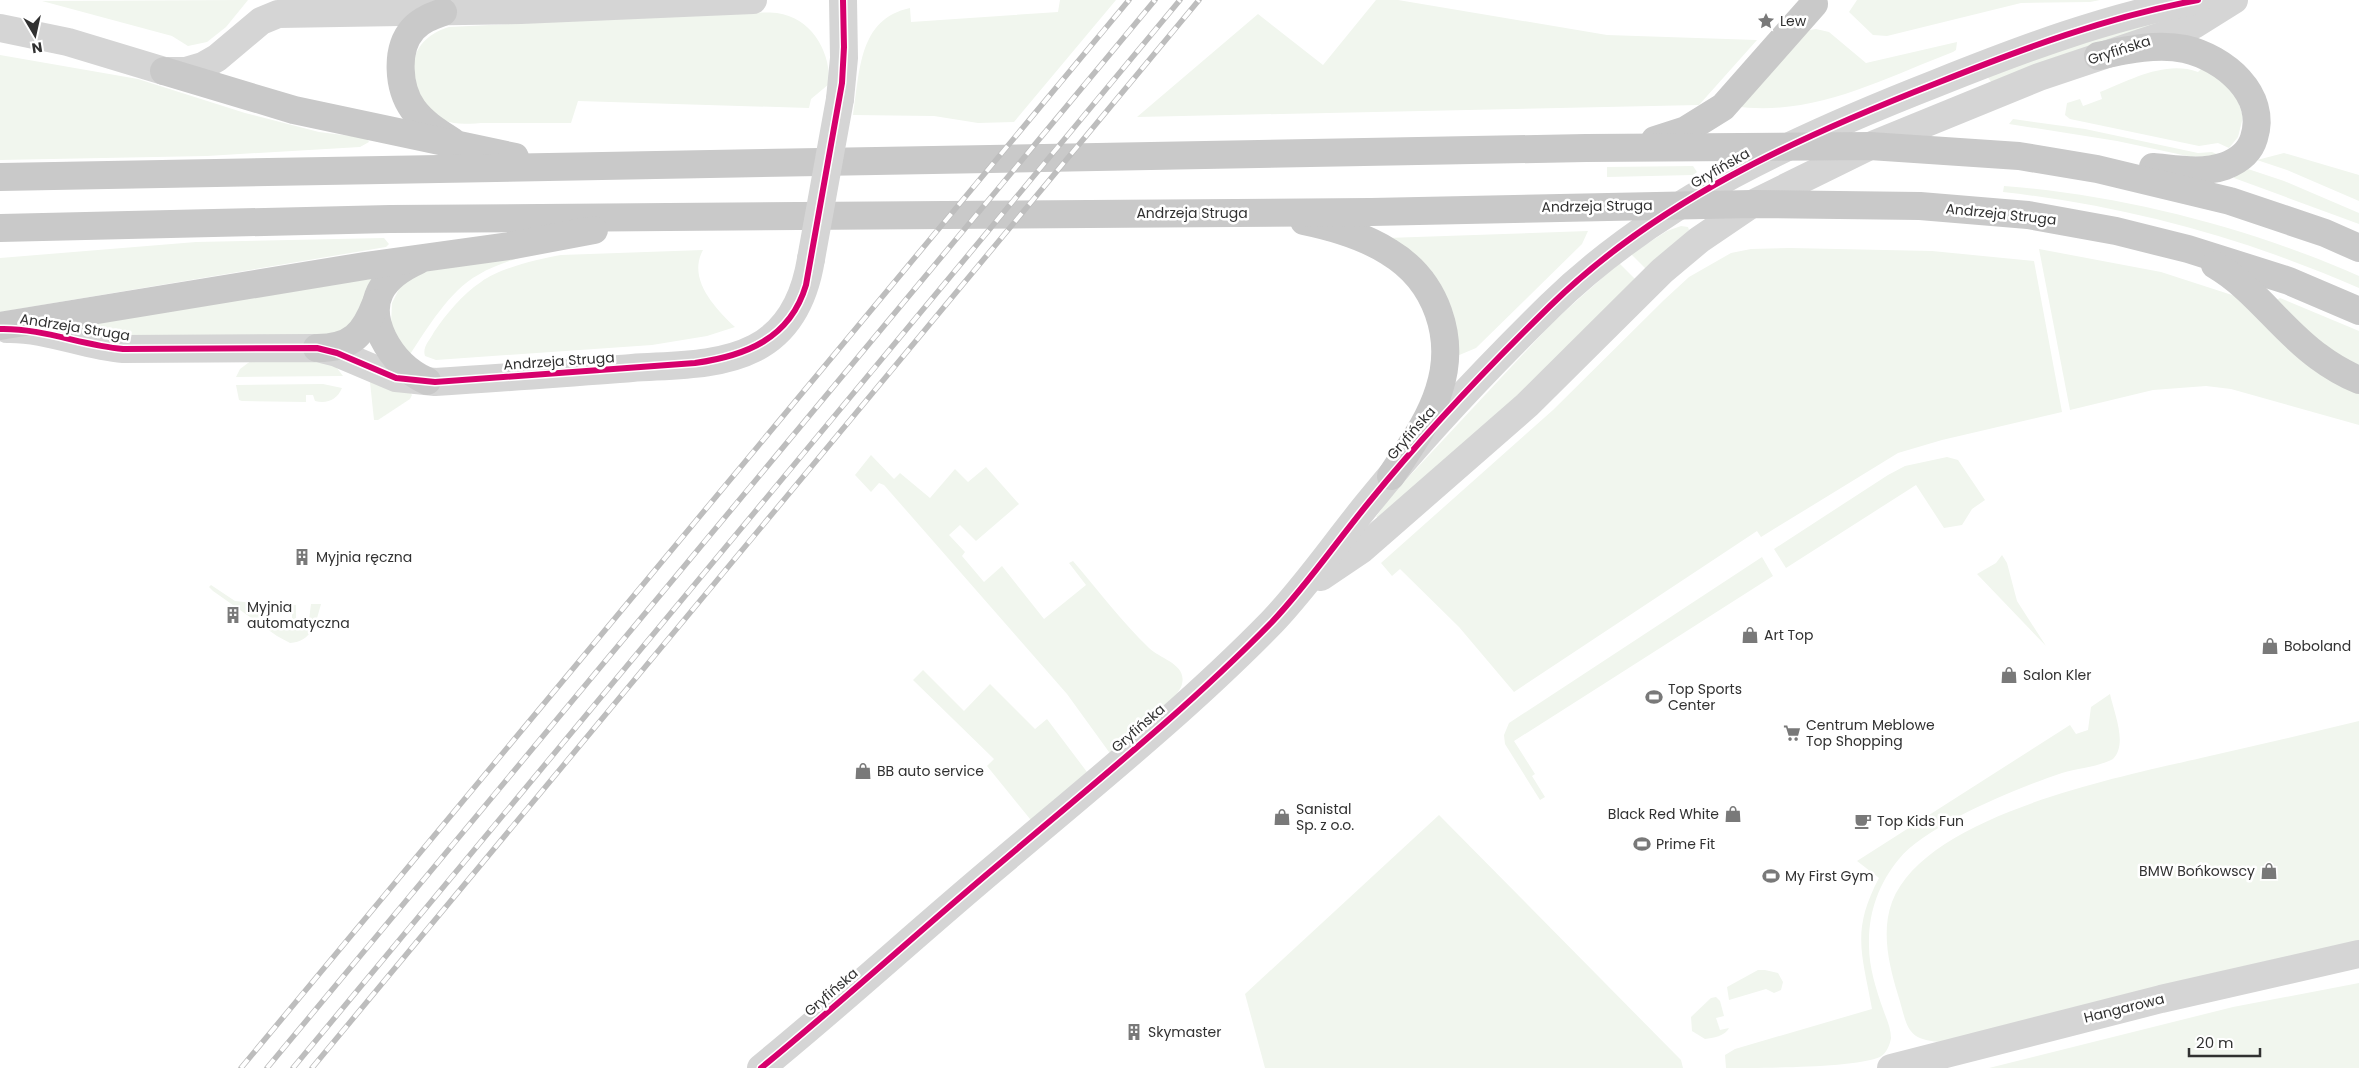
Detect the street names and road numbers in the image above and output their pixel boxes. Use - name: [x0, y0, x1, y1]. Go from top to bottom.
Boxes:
- street label: Gryfińska: [2085, 30, 2153, 70]
- street label: Gryfińska: [1687, 143, 1753, 193]
- street label: Andrzeja Struga: [1541, 195, 1653, 217]
- street label: Andrzeja Struga: [1945, 198, 2057, 230]
- street label: Andrzeja Struga: [1136, 203, 1248, 223]
- street label: Andrzeja Struga: [19, 308, 131, 346]
- street label: Andrzeja Struga: [503, 347, 615, 375]
- street label: Gryfińska: [1382, 402, 1440, 464]
- street label: Gryfińska: [1107, 699, 1169, 757]
- street label: Gryfińska: [800, 963, 862, 1021]
- street label: Hangarowa: [2082, 988, 2166, 1028]

